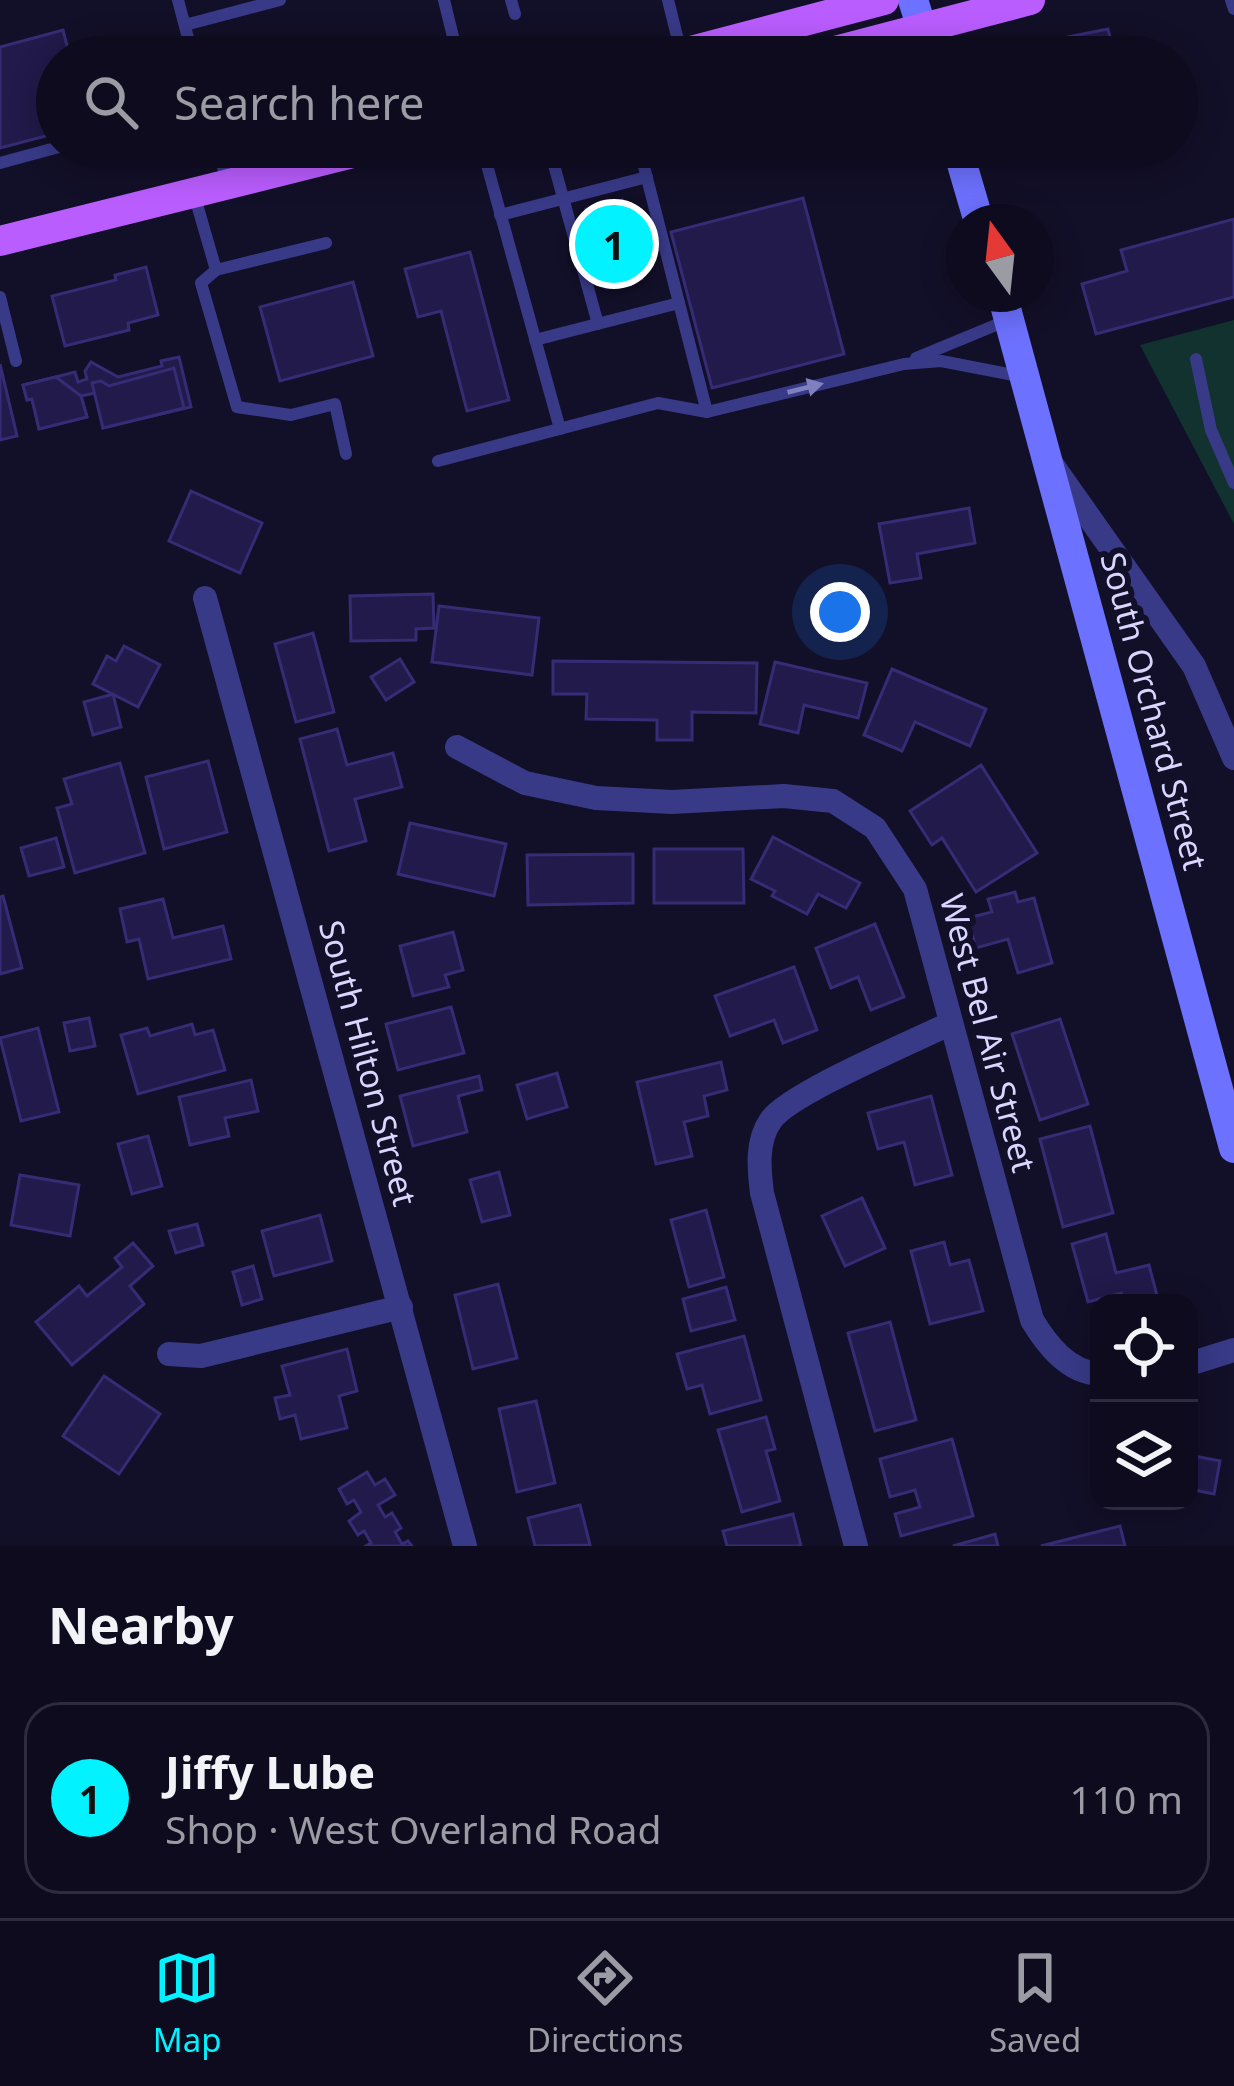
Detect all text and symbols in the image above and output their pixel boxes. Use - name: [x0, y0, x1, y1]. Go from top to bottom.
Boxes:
- search box: [36, 36, 1198, 168]
- icon: search: [78, 69, 144, 135]
- text: Search here: [174, 72, 424, 133]
- pin: 1: [575, 199, 653, 289]
- north arrow: [946, 204, 1054, 312]
- one-way arrow: [787, 378, 824, 397]
- street label: South Orchard Street: [1090, 547, 1219, 875]
- your location: [810, 582, 870, 642]
- street label: West Bel Air Street: [930, 889, 1047, 1177]
- street label: South Hilton Street: [309, 915, 428, 1211]
- map controls: [1090, 1294, 1198, 1510]
- button: locate: [1090, 1294, 1198, 1402]
- button: layers: [1090, 1402, 1198, 1510]
- text: Nearby: [48, 1589, 234, 1659]
- text: Jiffy Lube: [165, 1741, 375, 1802]
- text: 1: [79, 1772, 101, 1825]
- text: 110 m: [1069, 1772, 1183, 1825]
- text: Shop · West Overland Road: [165, 1802, 661, 1855]
- tab: Map: [153, 1945, 221, 2062]
- tab: Directions: [527, 1945, 684, 2062]
- tab: Saved: [989, 1945, 1081, 2062]

